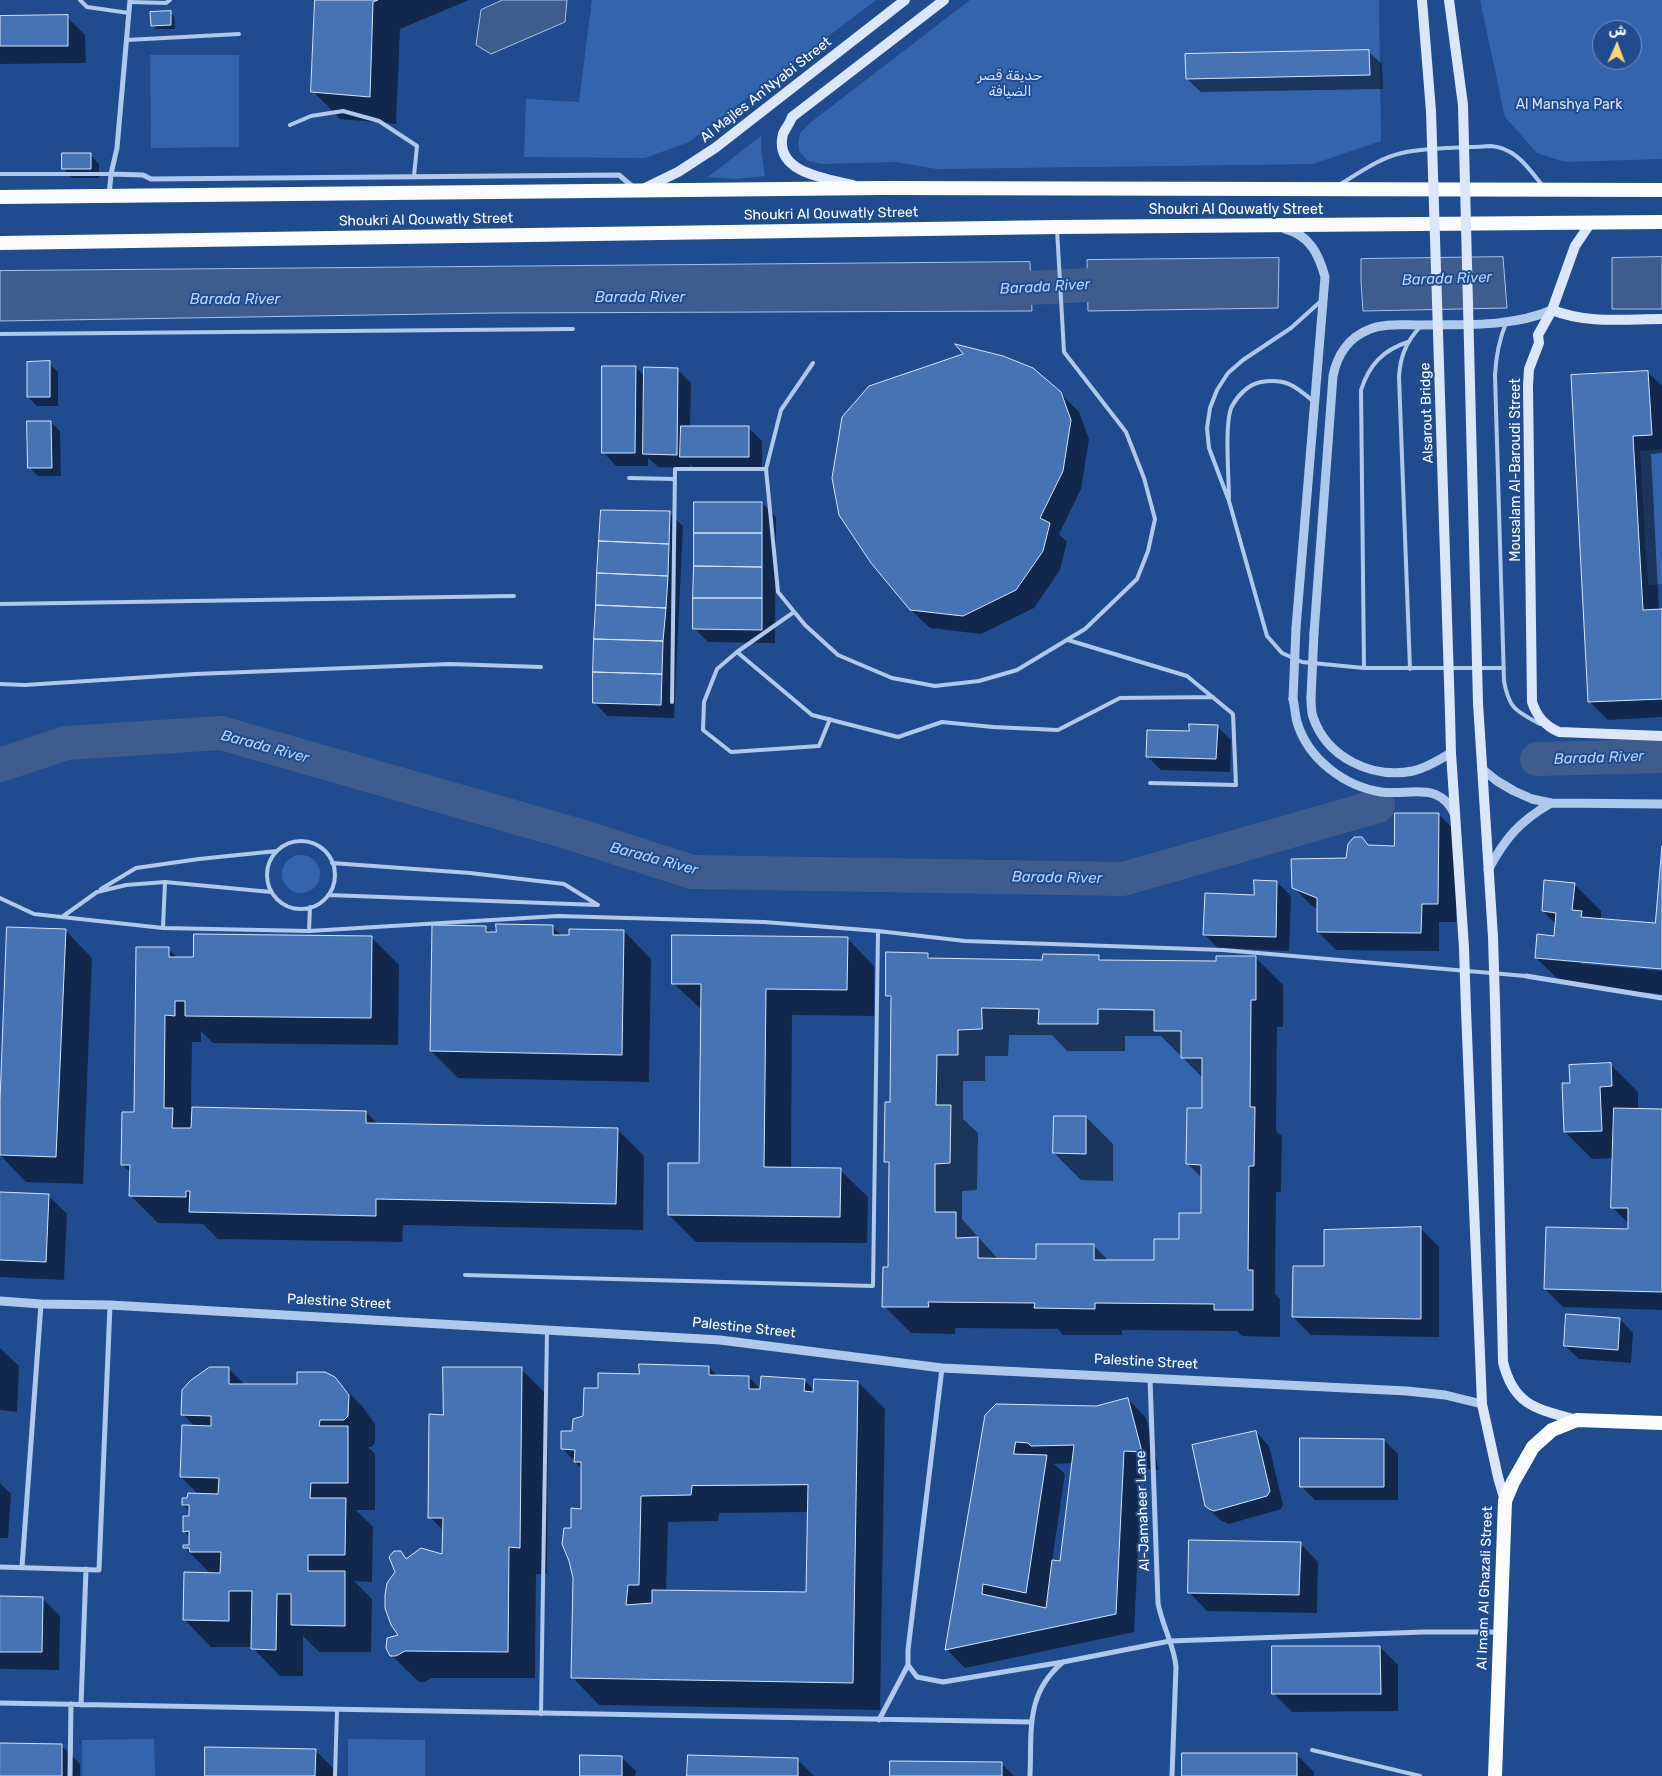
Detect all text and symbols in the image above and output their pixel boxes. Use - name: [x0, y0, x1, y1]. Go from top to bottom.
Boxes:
- north arrow: [1592, 20, 1642, 70]
- text: ش: [1608, 22, 1627, 39]
- street label: Al Majles An'Nyabi Street: [697, 34, 835, 146]
- park label: حديقة قصر الضيافة: [978, 68, 1042, 100]
- park label: Al Manshya Park: [1516, 97, 1622, 113]
- street label: Shoukri Al Qouwatly Street: [1149, 202, 1323, 218]
- street label: Shoukri Al Qouwatly Street: [744, 204, 918, 224]
- street label: Shoukri Al Qouwatly Street: [339, 210, 513, 230]
- water label: Barada River: [1402, 268, 1492, 290]
- water label: Barada River: [999, 276, 1091, 298]
- water label: Barada River: [595, 289, 685, 307]
- water label: Barada River: [190, 291, 280, 309]
- street label: Alsarout Bridge: [1417, 362, 1437, 464]
- street label: Mousalam Al-Baroudi Street: [1508, 378, 1524, 562]
- water label: Barada River: [219, 727, 311, 767]
- water label: Barada River: [1554, 747, 1644, 769]
- water label: Barada River: [608, 839, 700, 879]
- water label: Barada River: [1012, 868, 1102, 888]
- street label: Palestine Street: [287, 1291, 391, 1313]
- street label: Palestine Street: [691, 1314, 797, 1342]
- street label: Palestine Street: [1094, 1351, 1198, 1373]
- street label: Al-Jamaheer Lane: [1132, 1450, 1154, 1572]
- street label: Al Imam Al Ghazali Street: [1474, 1506, 1496, 1670]

